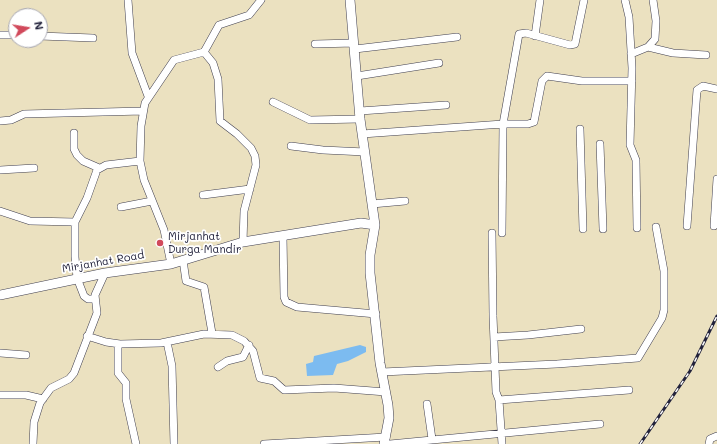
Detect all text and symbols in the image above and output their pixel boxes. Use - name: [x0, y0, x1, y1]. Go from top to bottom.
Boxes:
- north arrow: [8, 8, 48, 48]
- text: N: [31, 20, 47, 31]
- place label: Mirjanhat Durga Mandir: [168, 230, 241, 256]
- marker: Mirjanhat Durga Mandir: [155, 238, 165, 248]
- street label: Mirjanhat Road: [61, 248, 145, 276]

